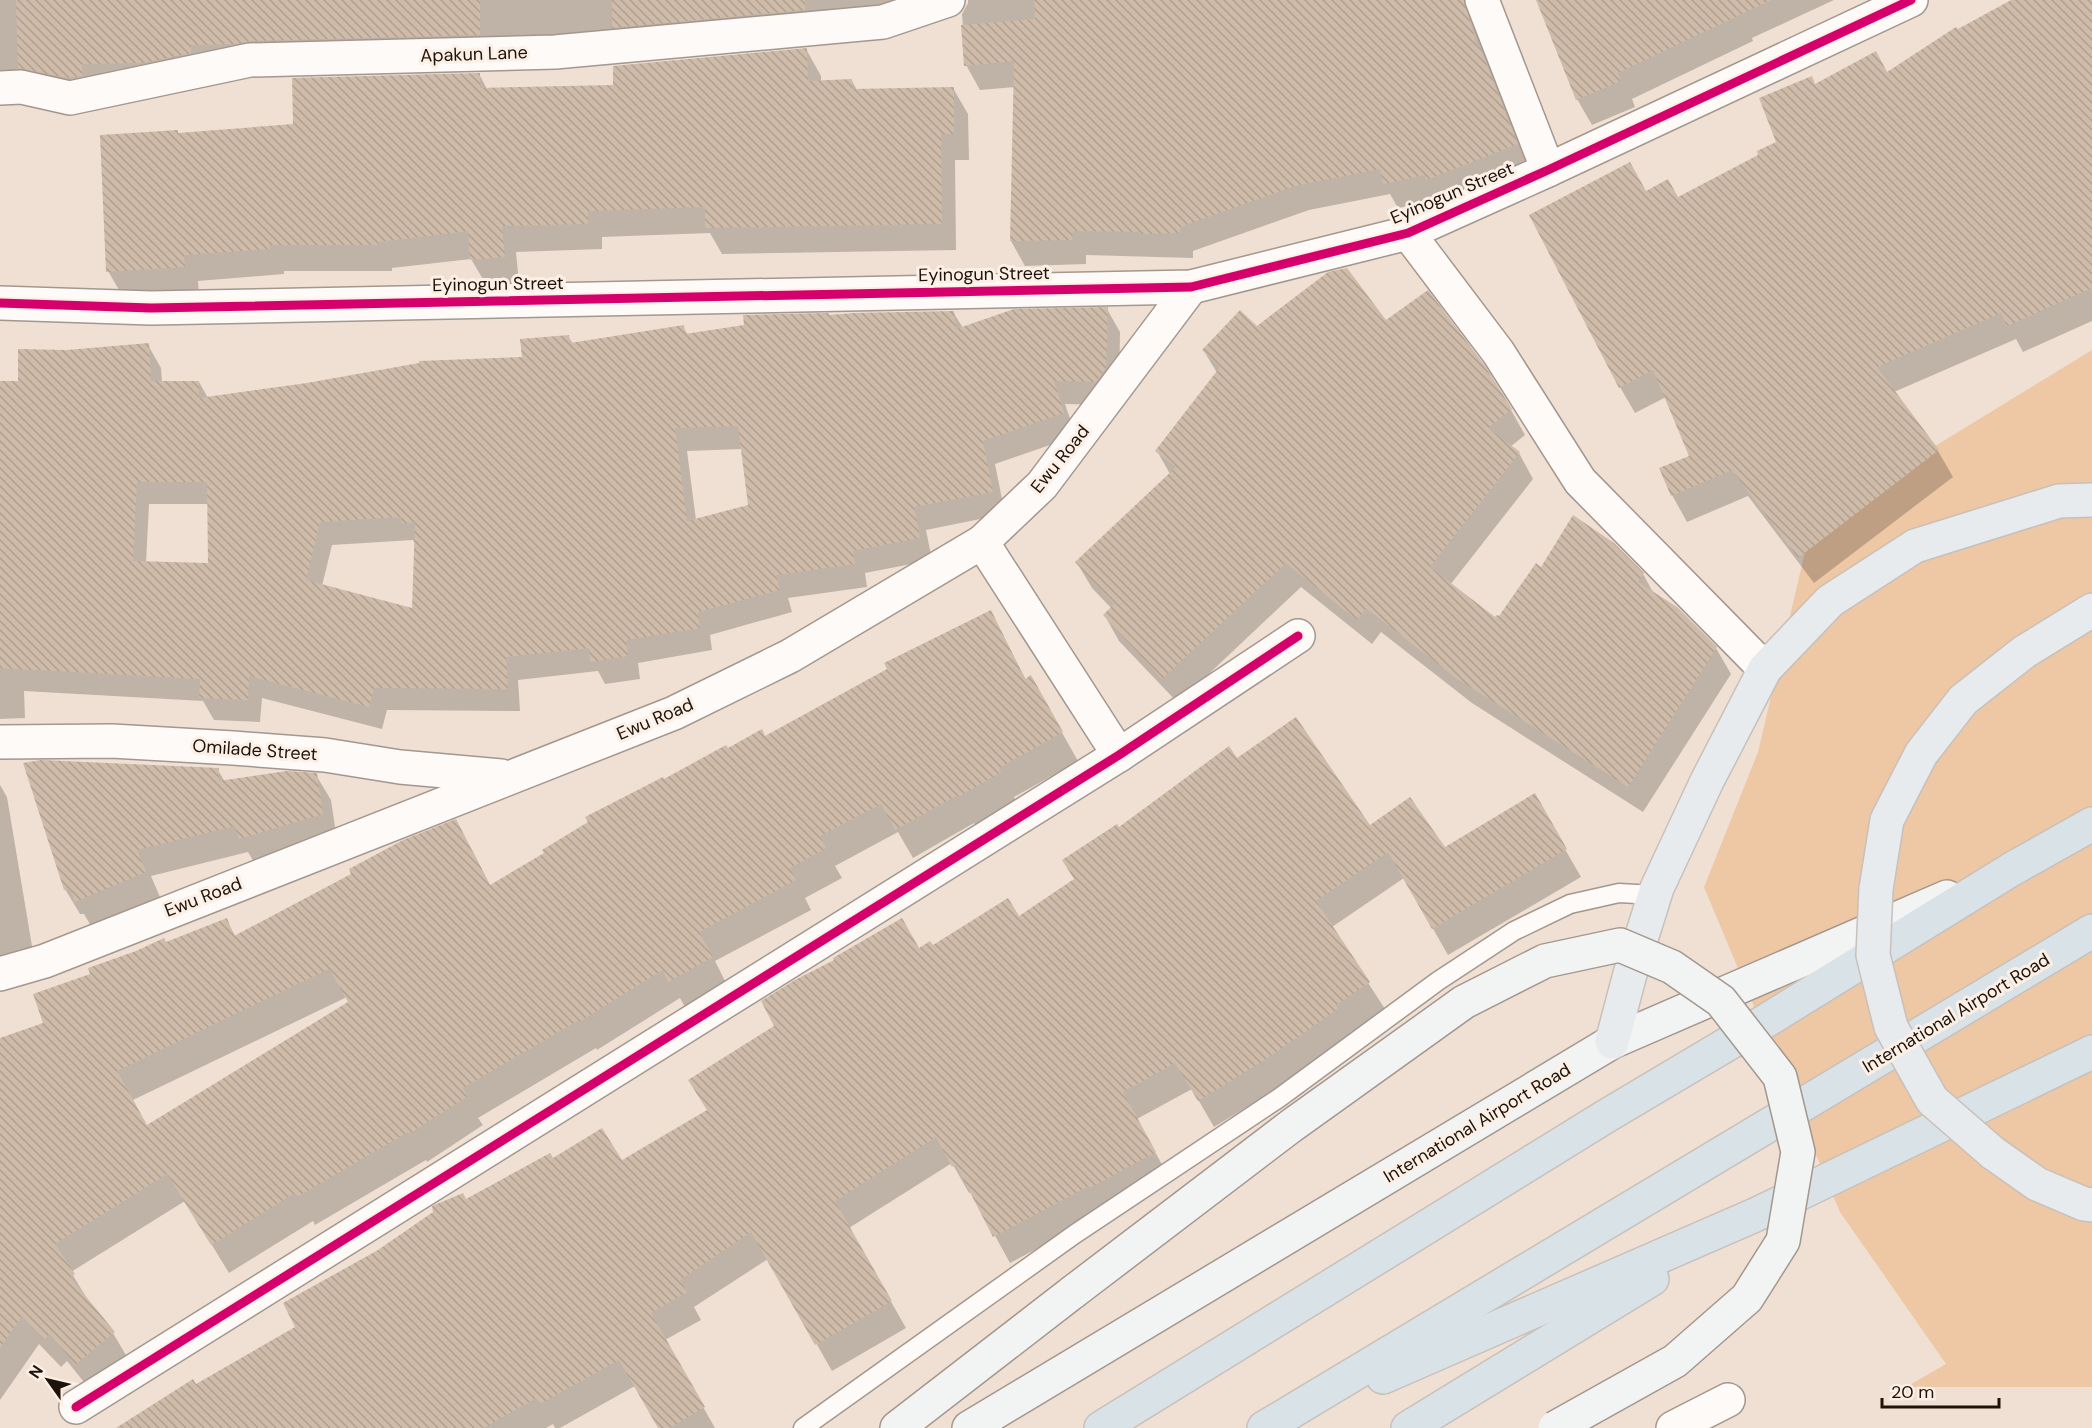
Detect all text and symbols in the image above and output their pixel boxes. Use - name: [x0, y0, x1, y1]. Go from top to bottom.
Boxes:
- street label: Apakun Lane: [420, 40, 528, 68]
- street label: Eyinogun Street: [1387, 156, 1517, 230]
- street label: Eyinogun Street: [918, 261, 1050, 287]
- street label: Eyinogun Street: [432, 271, 564, 297]
- street label: Ewu Road: [1025, 420, 1095, 498]
- street label: Ewu Road: [613, 692, 697, 746]
- street label: Omilade Street: [192, 734, 318, 766]
- street label: Ewu Road: [161, 871, 245, 923]
- street label: International Airport Road: [1858, 948, 2054, 1078]
- street label: International Airport Road: [1379, 1058, 1575, 1188]
- north arrow: [18, 1350, 78, 1410]
- text: N: [24, 1361, 48, 1383]
- scale bar: [1882, 1371, 1999, 1409]
- text: 20 m: [1891, 1380, 1934, 1404]

